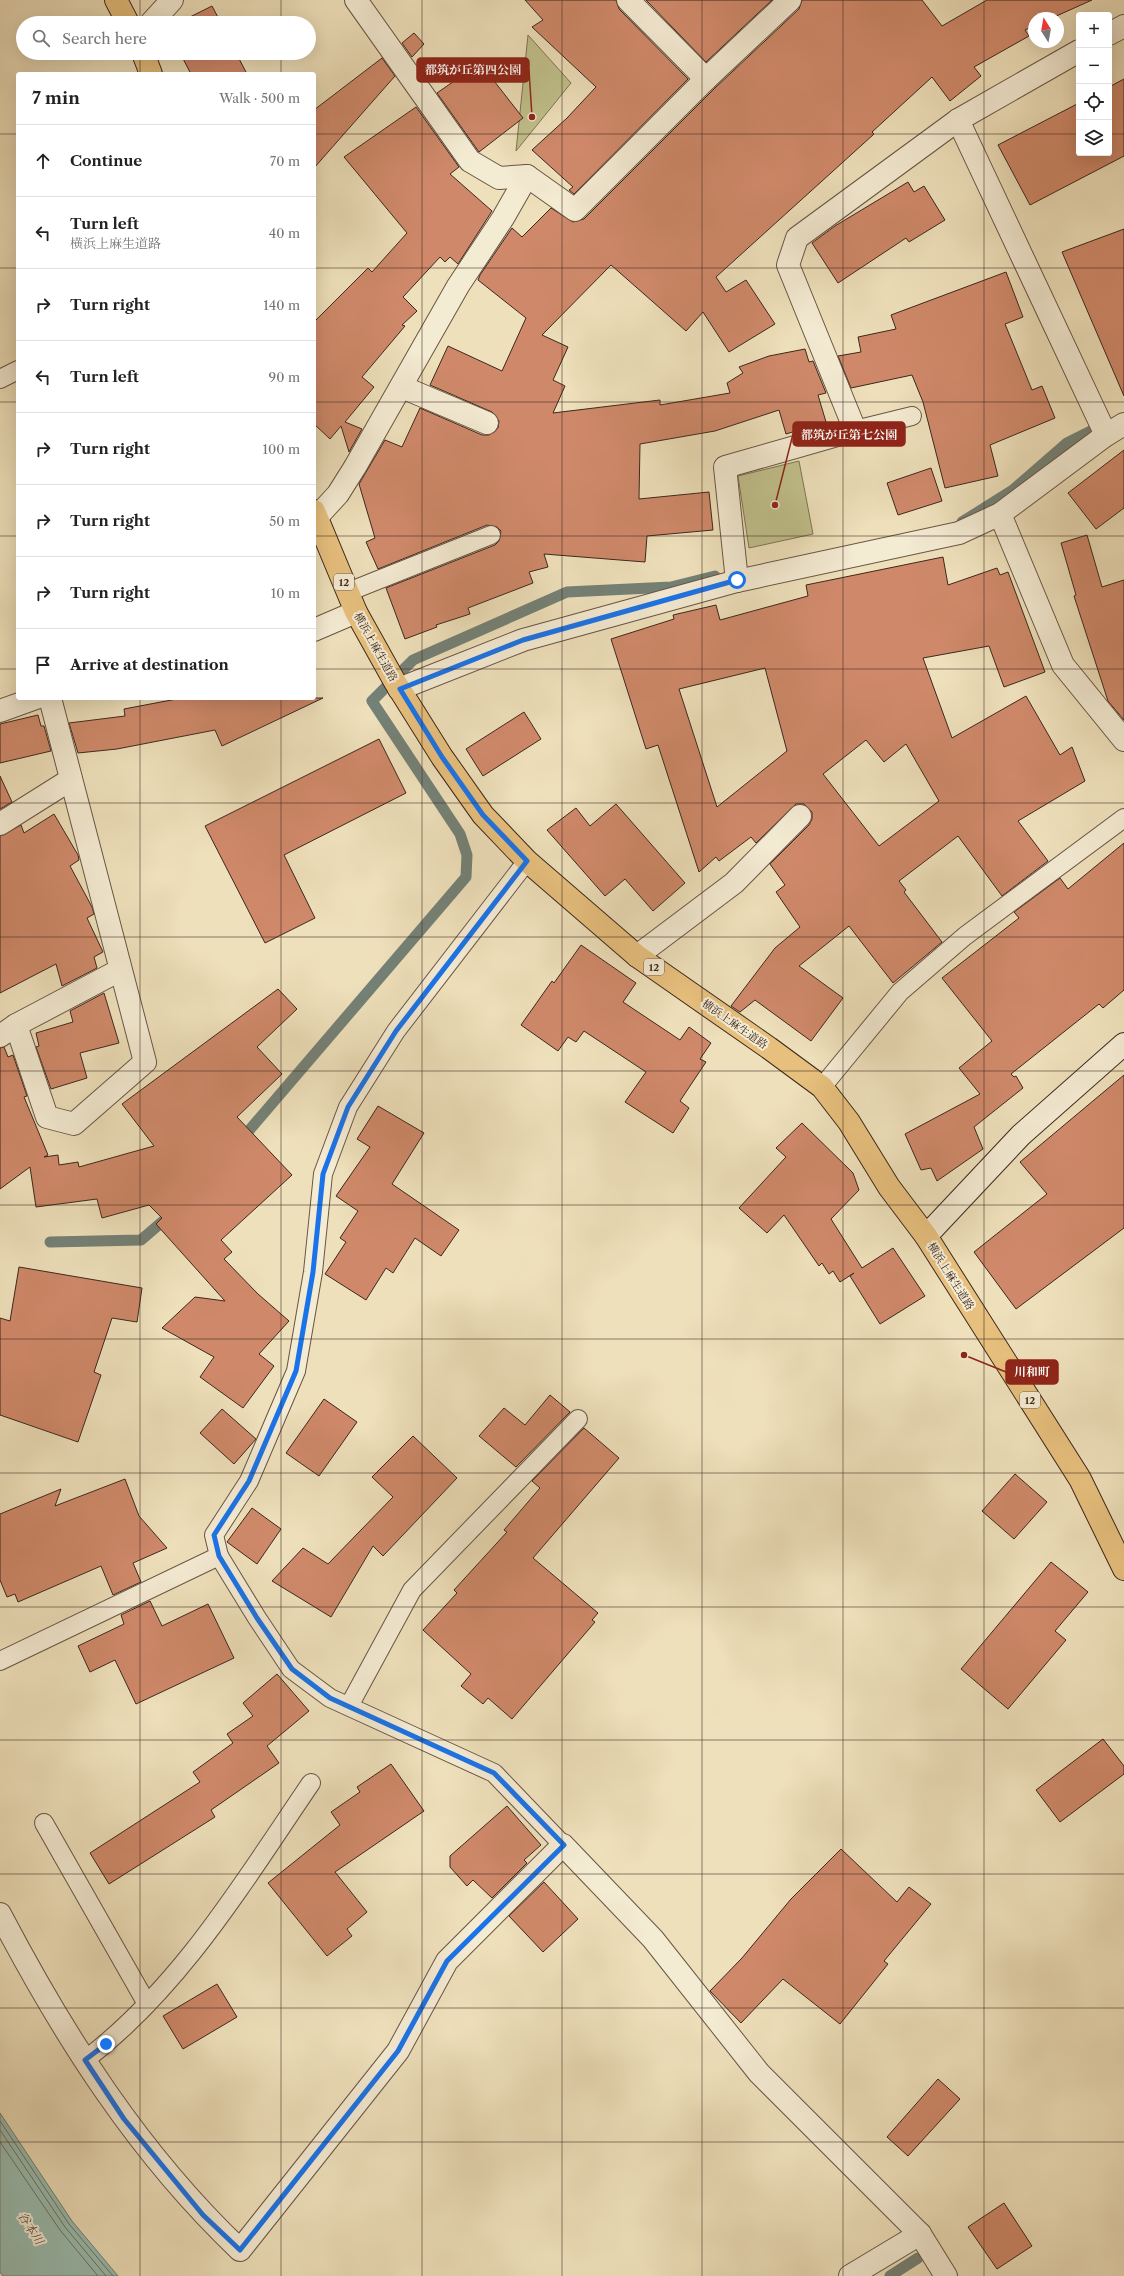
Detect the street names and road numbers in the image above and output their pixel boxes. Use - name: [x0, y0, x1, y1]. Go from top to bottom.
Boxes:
- road number: 12: [334, 574, 354, 590]
- street label: 横浜上麻生道路: [351, 610, 401, 684]
- road number: 12: [644, 959, 664, 975]
- street label: 横浜上麻生道路: [699, 996, 771, 1052]
- street label: 横浜上麻生道路: [925, 1240, 977, 1312]
- road number: 12: [1020, 1392, 1040, 1408]

